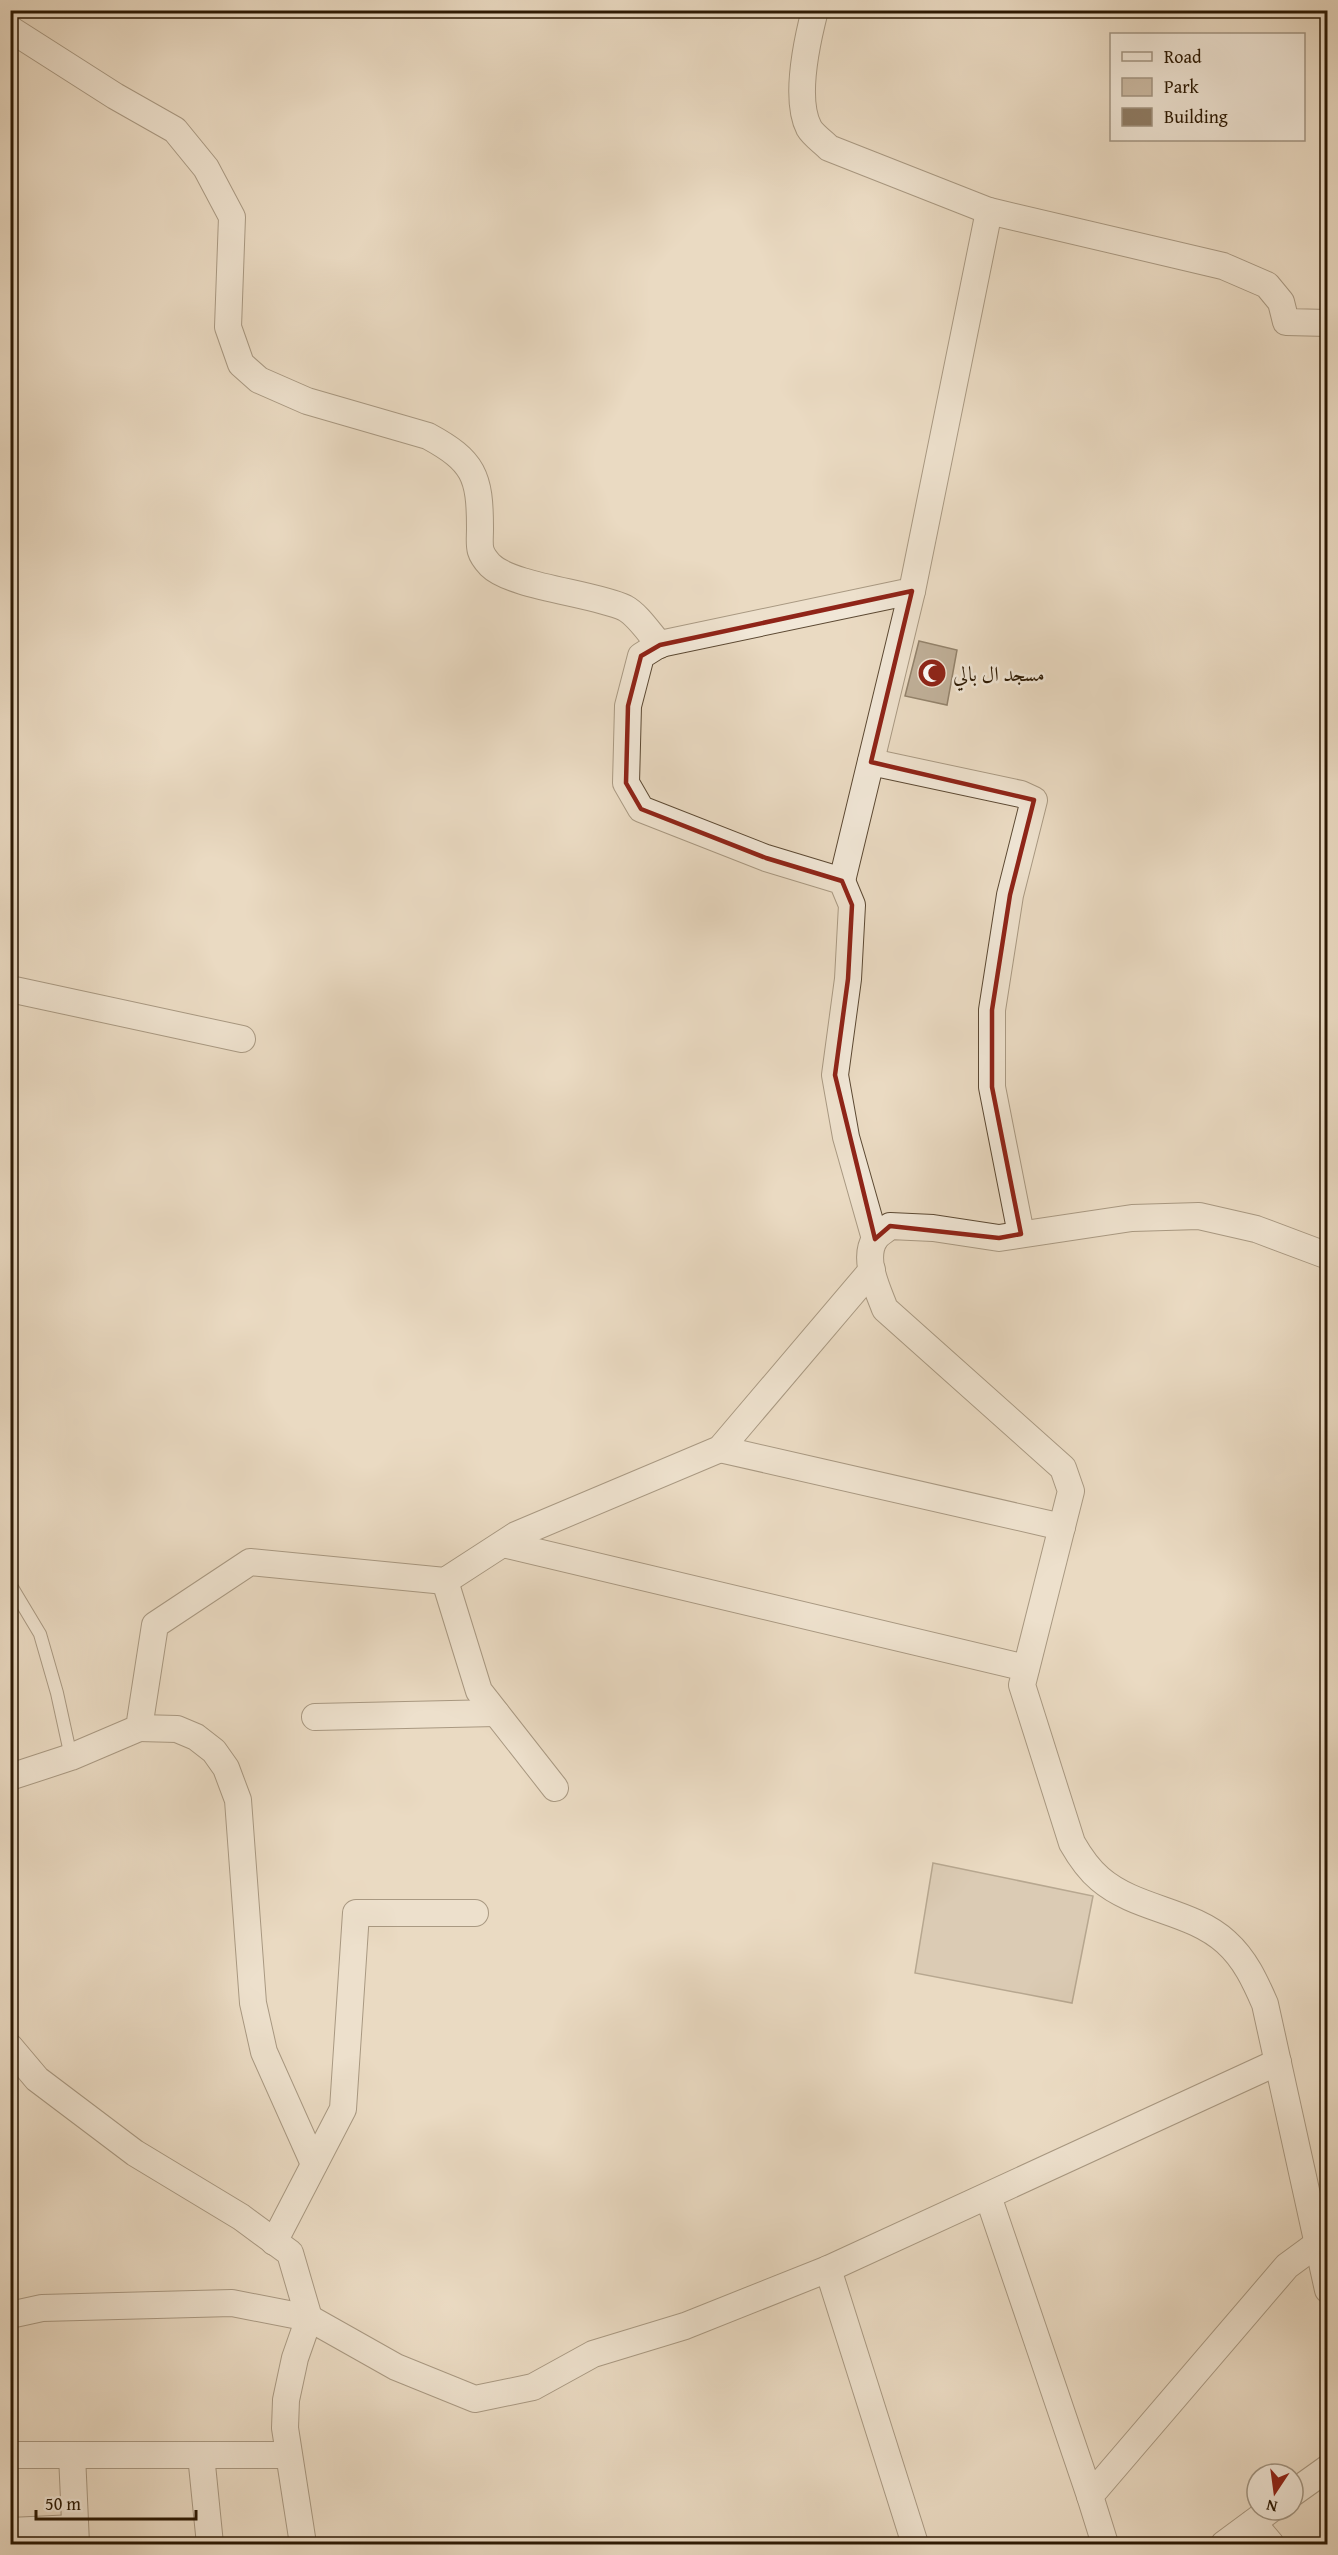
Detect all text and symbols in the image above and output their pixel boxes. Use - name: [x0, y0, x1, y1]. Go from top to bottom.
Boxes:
- legend: [1110, 33, 1305, 141]
- text: Road: [1164, 43, 1202, 70]
- text: Park: [1164, 73, 1200, 100]
- text: Building: [1164, 103, 1228, 130]
- mosque icon: مسجد ال بالي: [916, 657, 948, 689]
- place label: مسجد ال بالي: [953, 658, 1045, 691]
- north arrow: [1245, 2462, 1305, 2522]
- scale bar: [36, 2483, 196, 2521]
- text: 50 m: [45, 2490, 81, 2517]
- text: N: [1263, 2494, 1280, 2520]

